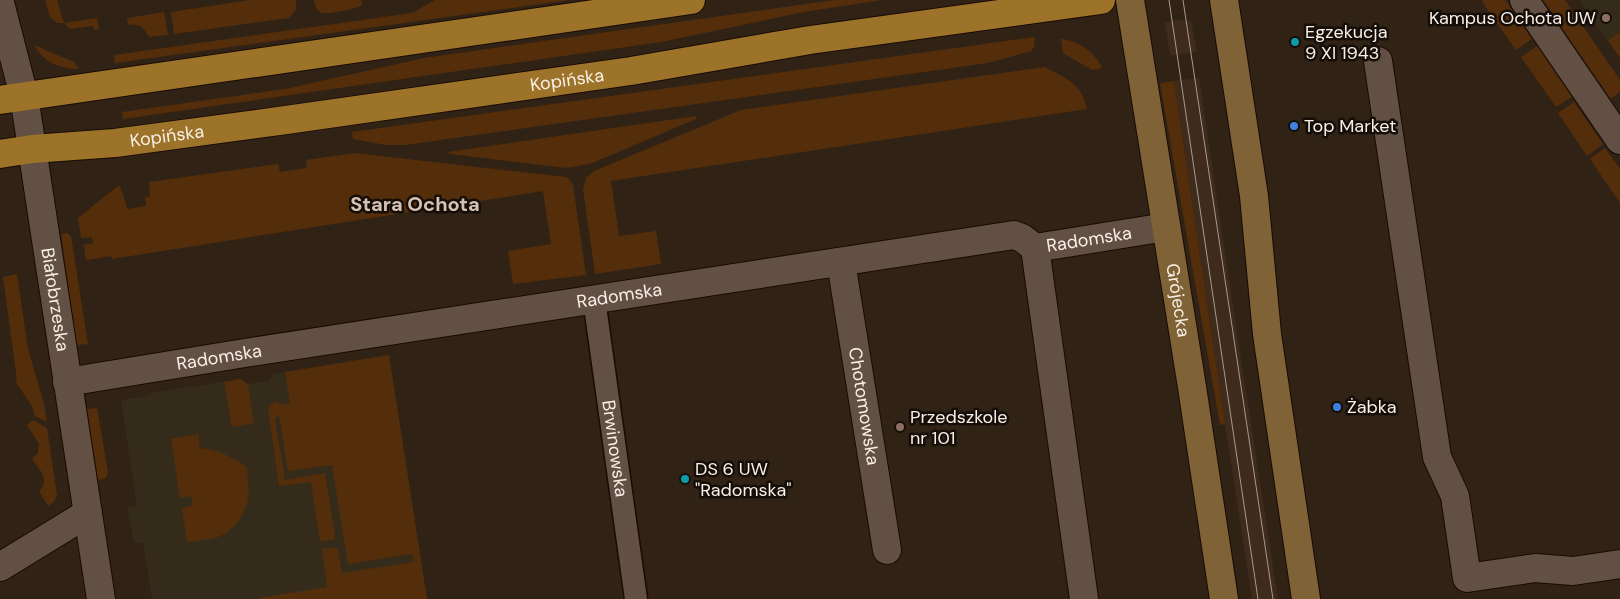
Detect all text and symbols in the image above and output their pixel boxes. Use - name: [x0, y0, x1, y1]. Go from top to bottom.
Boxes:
- place label: Kampus Ochota UW: [1429, 6, 1596, 30]
- marker: Kampus Ochota UW: [1600, 12, 1612, 24]
- place label: Egzekucja 9 XI 1943: [1305, 20, 1388, 65]
- marker: Egzekucja 9 XI 1943: [1289, 36, 1301, 48]
- street label: Kopińska: [529, 63, 606, 97]
- place label: Top Market: [1304, 114, 1396, 138]
- street label: Kopińska: [128, 119, 205, 153]
- marker: Top Market: [1288, 120, 1300, 132]
- district label: Stara Ochota: [350, 191, 480, 217]
- street label: Radomska: [1045, 221, 1133, 258]
- street label: Białobrzeska: [35, 246, 75, 353]
- street label: Grójecka: [1160, 262, 1196, 339]
- street label: Radomska: [575, 277, 664, 314]
- street label: Radomska: [175, 339, 263, 376]
- street label: Chotomowska: [843, 345, 885, 467]
- place label: Żabka: [1347, 395, 1397, 419]
- street label: Brwinowska: [596, 398, 634, 499]
- marker: Żabka: [1331, 401, 1343, 413]
- place label: Przedszkole nr 101: [910, 405, 1007, 450]
- marker: Przedszkole nr 101: [894, 421, 906, 433]
- place label: DS 6 UW "Radomska": [695, 457, 792, 502]
- marker: DS 6 UW "Radomska": [679, 473, 691, 485]

